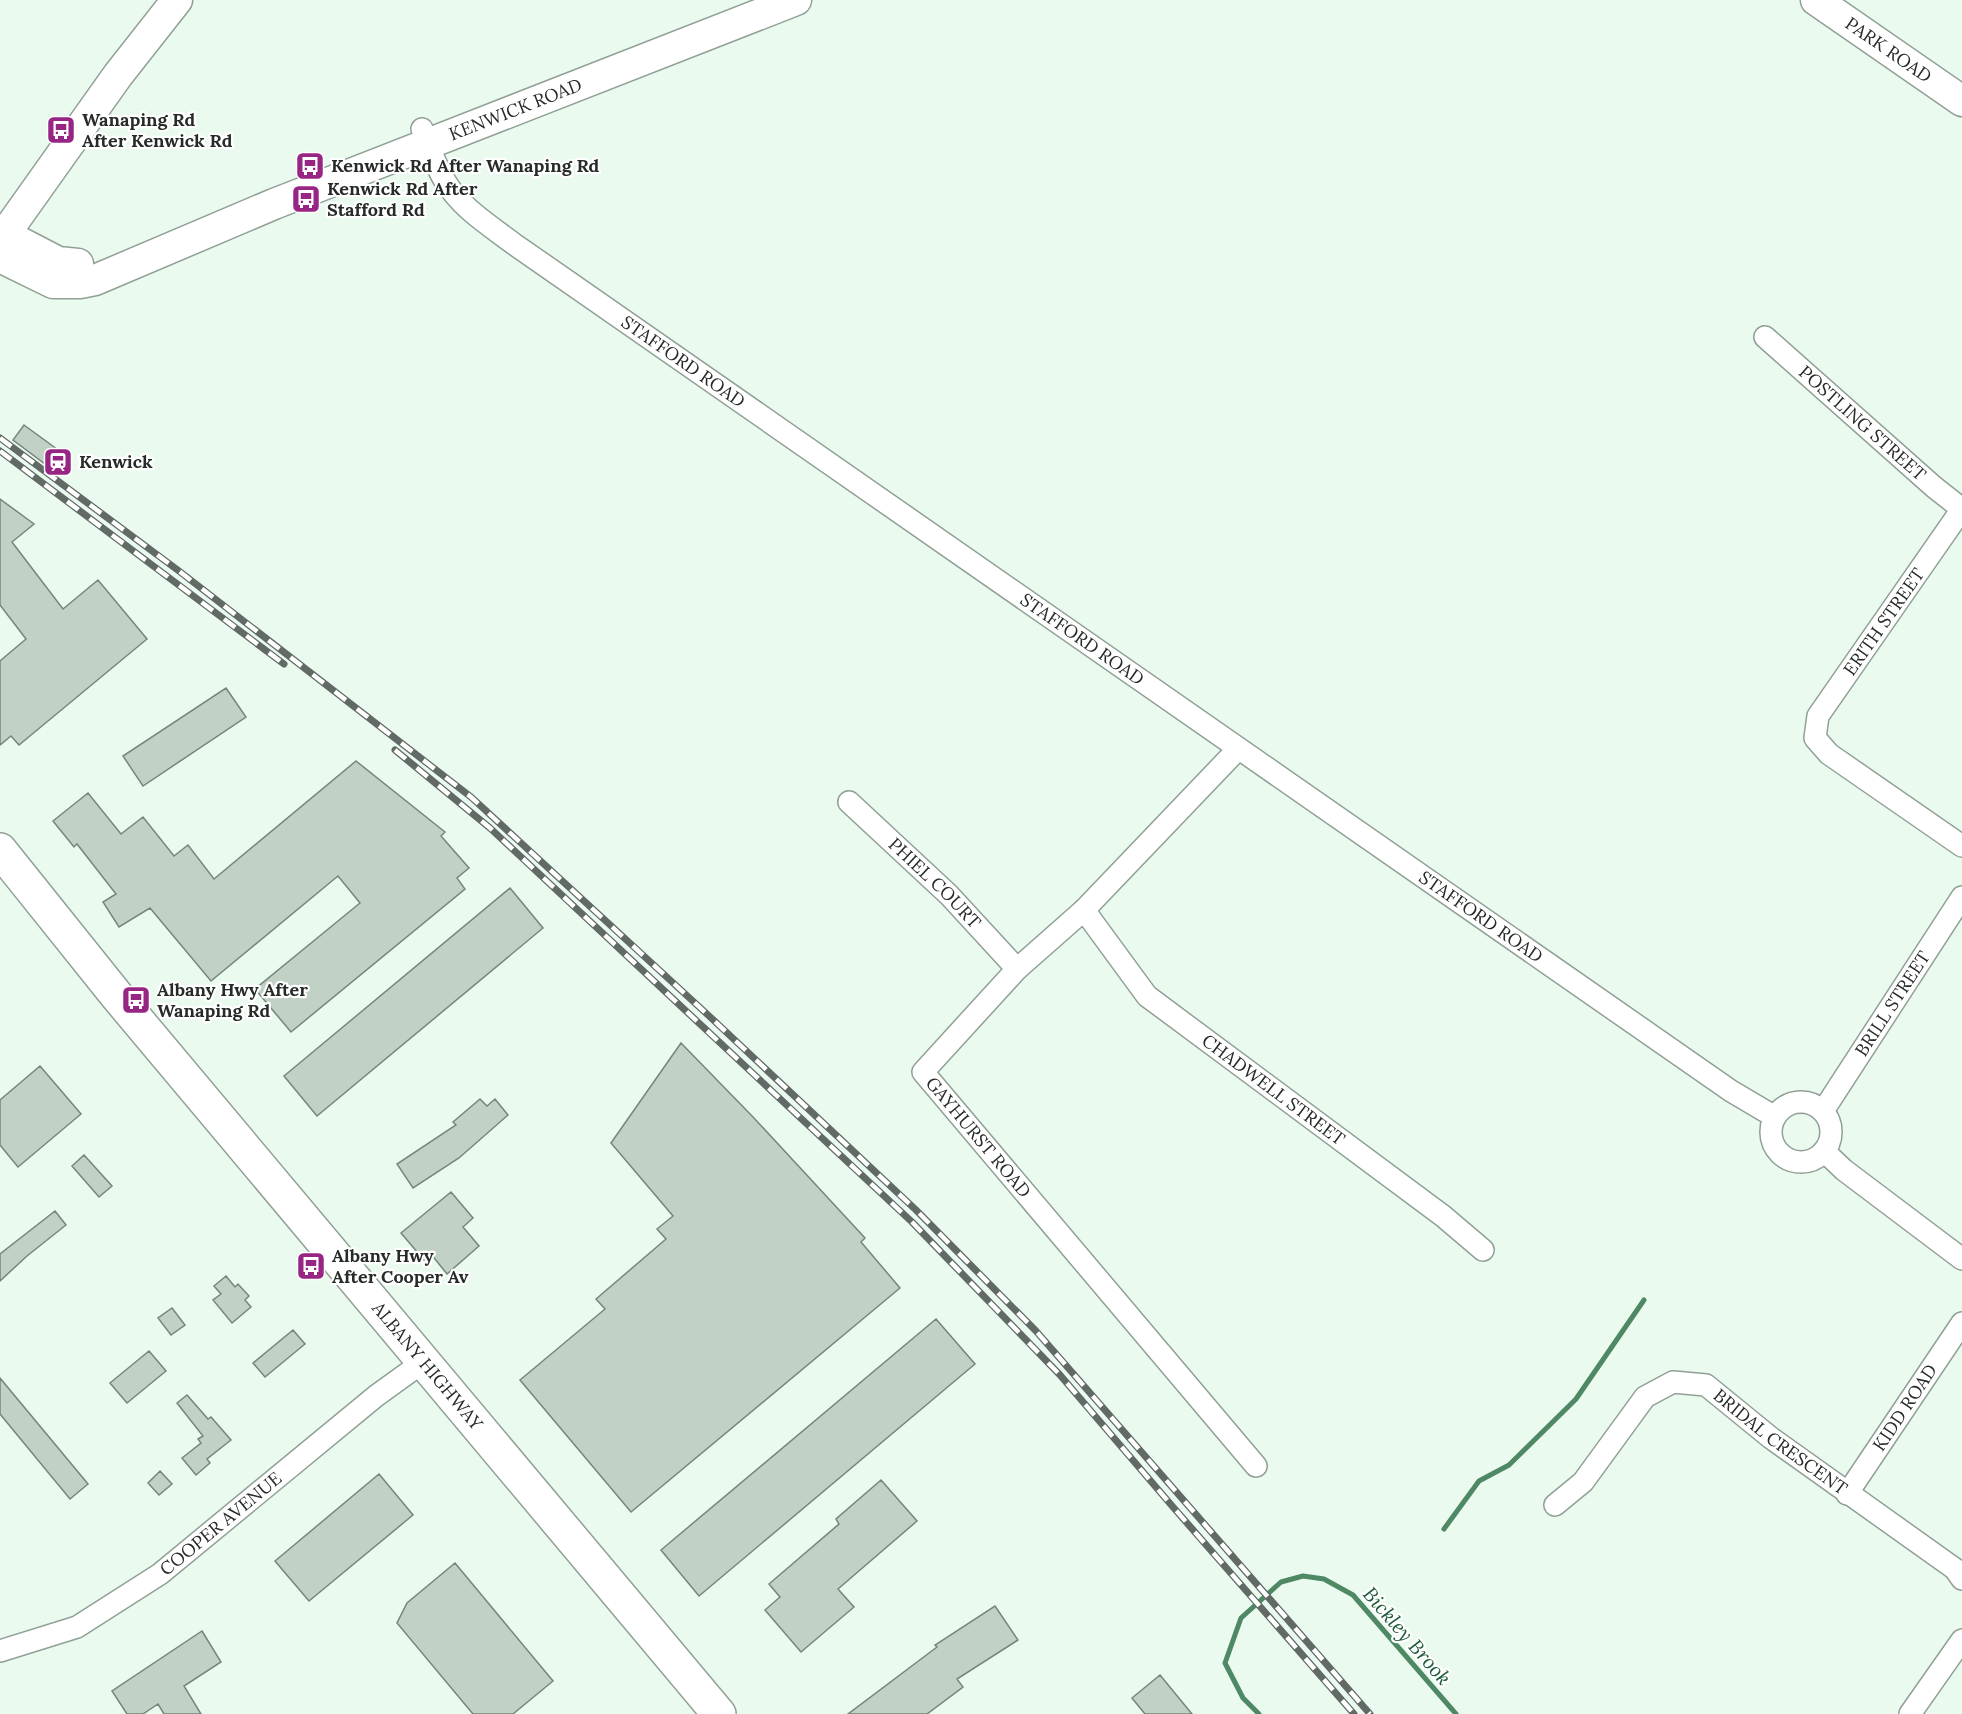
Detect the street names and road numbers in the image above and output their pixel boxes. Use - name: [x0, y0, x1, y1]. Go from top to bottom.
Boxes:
- street label: PARK ROAD: [1841, 12, 1936, 88]
- street label: KENWICK ROAD: [446, 73, 585, 146]
- street label: STAFFORD ROAD: [617, 310, 750, 412]
- street label: POSTLING STREET: [1794, 360, 1931, 486]
- street label: ERITH STREET: [1838, 563, 1929, 680]
- street label: STAFFORD ROAD: [1016, 588, 1149, 690]
- street label: PHIEL COURT: [884, 833, 986, 933]
- street label: STAFFORD ROAD: [1415, 865, 1548, 968]
- street label: BRILL STREET: [1850, 946, 1935, 1060]
- street label: CHADWELL STREET: [1197, 1029, 1350, 1151]
- street label: GAYHURST ROAD: [921, 1072, 1036, 1202]
- street label: ALBANY HIGHWAY: [367, 1296, 488, 1435]
- street label: KIDD ROAD: [1867, 1360, 1942, 1455]
- street label: BRIDAL CRESCENT: [1709, 1384, 1852, 1500]
- street label: COOPER AVENUE: [155, 1467, 286, 1580]

